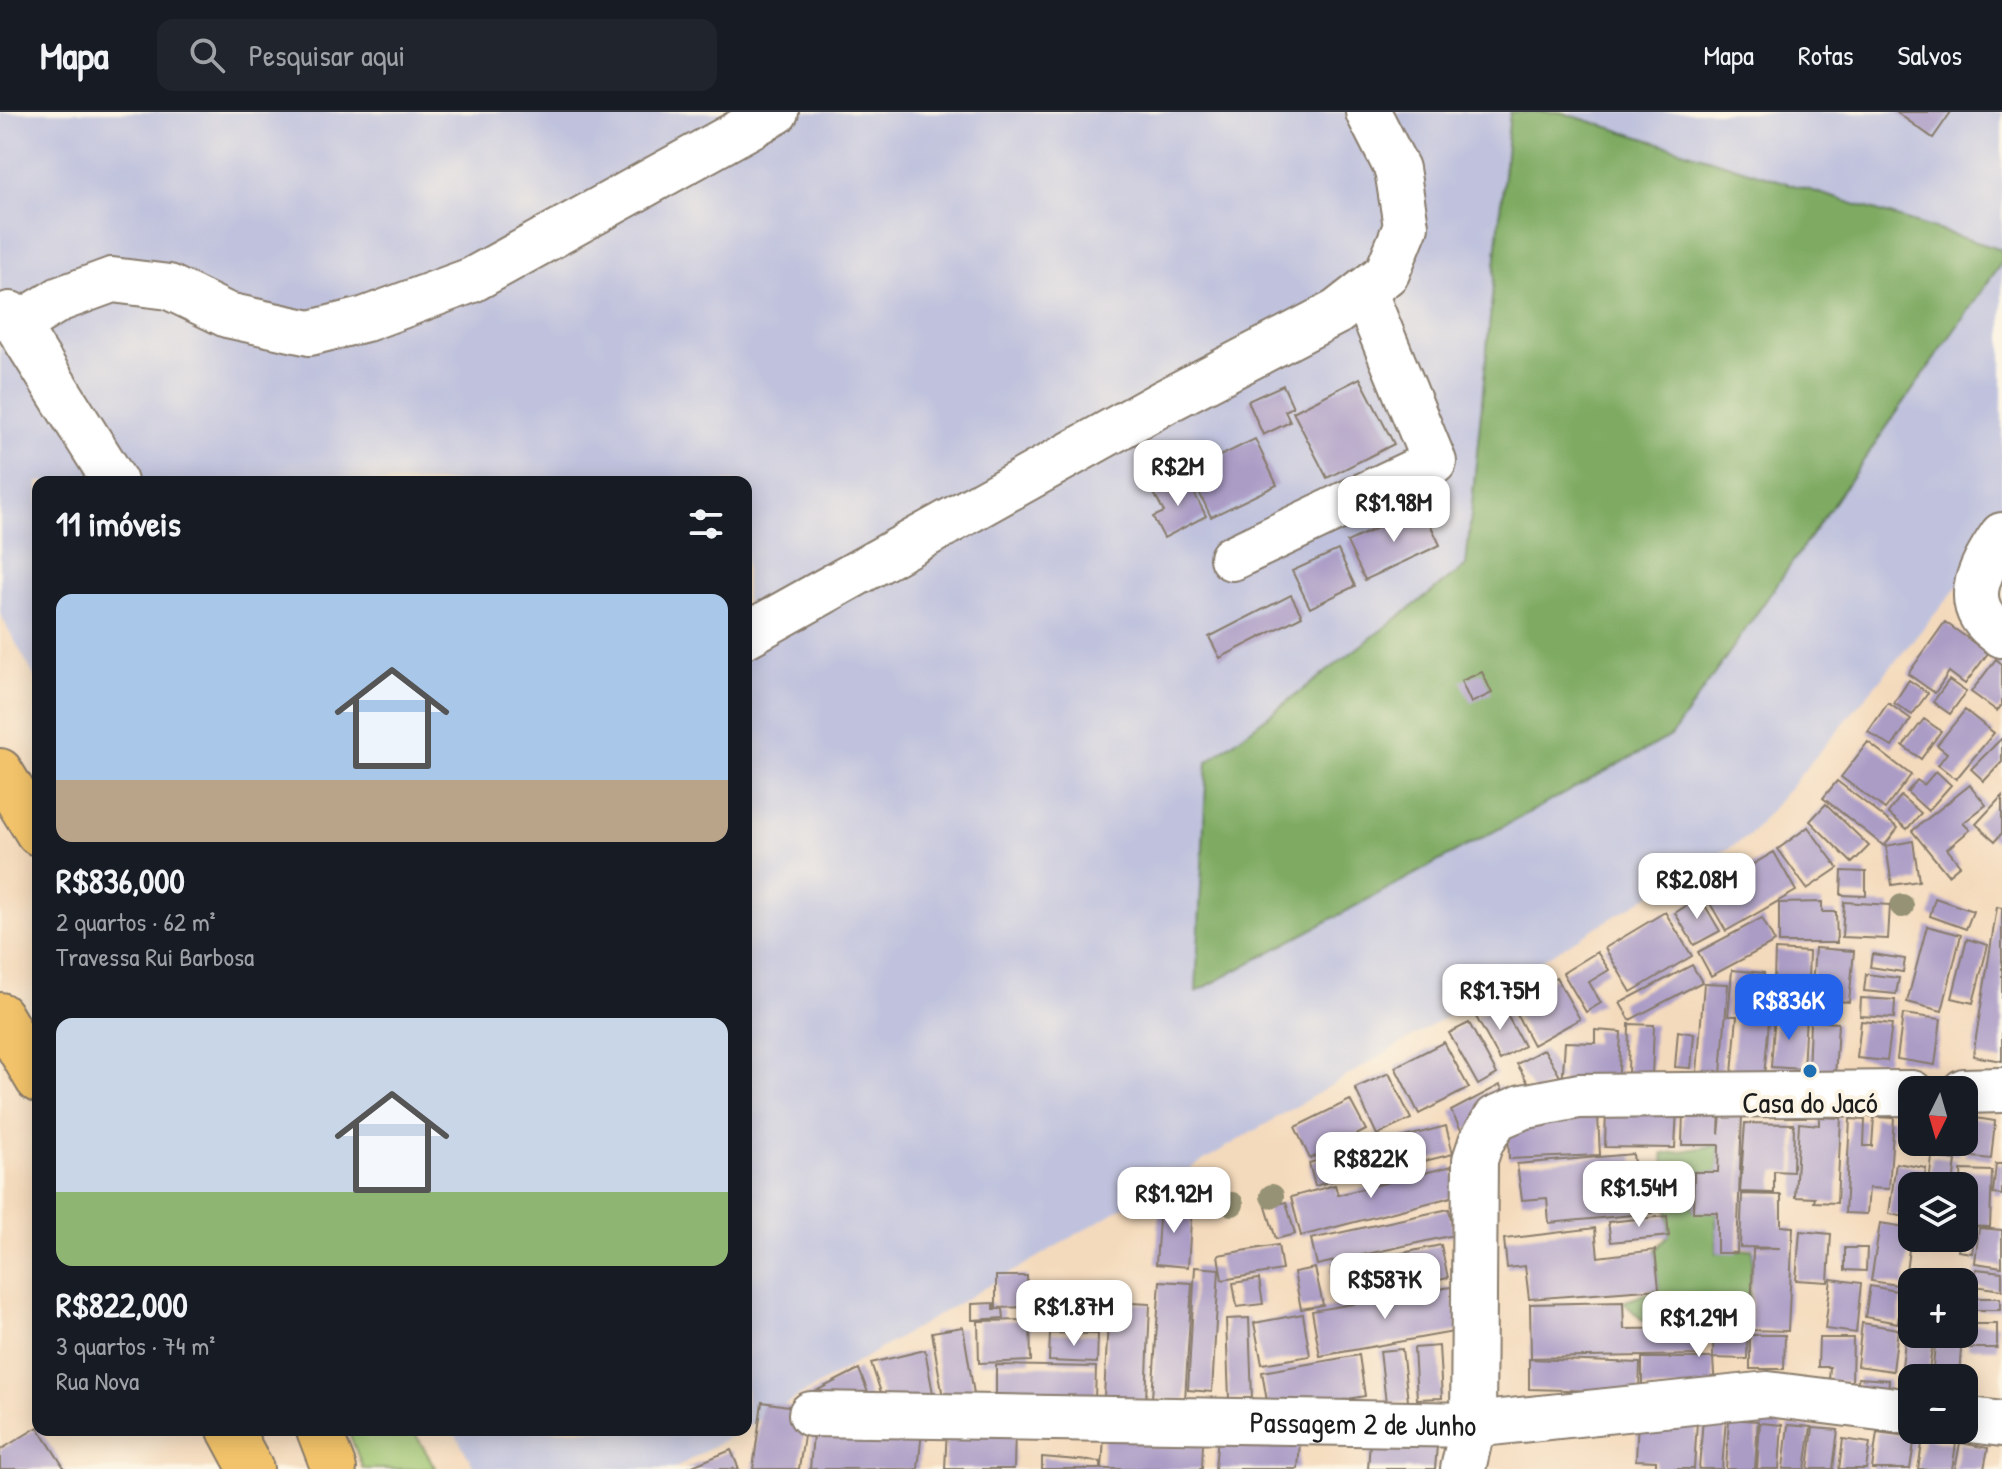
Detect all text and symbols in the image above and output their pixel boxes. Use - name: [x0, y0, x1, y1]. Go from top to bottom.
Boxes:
- search box: [157, 19, 717, 91]
- text: Mapa: [40, 29, 109, 81]
- icon: search: [185, 33, 229, 77]
- text: Pesquisar aqui: [249, 35, 405, 75]
- text: Mapa: [1703, 36, 1754, 74]
- text: Rotas: [1798, 36, 1853, 74]
- text: Salvos: [1897, 36, 1962, 74]
- pin: R$2M: [1131, 440, 1225, 508]
- text: R$2M: [1152, 448, 1204, 483]
- pin: R$1.98M: [1320, 476, 1468, 544]
- text: R$1.98M: [1356, 484, 1432, 519]
- text: 11 imóveis: [56, 501, 181, 547]
- icon: filters: [684, 502, 728, 546]
- icon: home: [320, 646, 464, 790]
- pin: R$2.08M: [1623, 853, 1771, 921]
- text: R$836,000: [56, 858, 185, 904]
- text: R$2.08M: [1656, 861, 1738, 896]
- text: 2 quartos · 62 m²: [56, 904, 216, 939]
- text: Travessa Rui Barbosa: [56, 939, 254, 974]
- pin: R$1.75M: [1426, 964, 1574, 1032]
- text: R$1.75M: [1460, 972, 1540, 1007]
- pin: R$836K: [1724, 974, 1854, 1042]
- text: R$836K: [1753, 982, 1825, 1017]
- marker: Casa do Jacó: [1801, 1062, 1819, 1080]
- icon: home: [320, 1070, 464, 1214]
- north arrow: [1898, 1076, 1978, 1156]
- map controls: [1898, 1076, 1978, 1444]
- place label: Casa do Jacó: [1742, 1082, 1878, 1122]
- pin: R$822K: [1306, 1132, 1436, 1200]
- text: R$822K: [1334, 1140, 1408, 1175]
- pin: R$1.54M: [1565, 1161, 1713, 1229]
- pin: R$1.92M: [1100, 1167, 1248, 1235]
- text: R$1.54M: [1601, 1169, 1677, 1204]
- button: layers: [1898, 1172, 1978, 1252]
- text: R$1.92M: [1135, 1175, 1213, 1210]
- pin: R$587K: [1320, 1253, 1450, 1321]
- text: R$587K: [1348, 1261, 1422, 1296]
- button: +: [1898, 1268, 1978, 1348]
- pin: R$1.87M: [1000, 1280, 1148, 1348]
- text: R$822,000: [56, 1282, 188, 1328]
- text: R$1.87M: [1034, 1288, 1114, 1323]
- pin: R$1.29M: [1625, 1291, 1773, 1359]
- text: R$1.29M: [1660, 1299, 1738, 1334]
- text: 3 quartos · 74 m²: [56, 1328, 215, 1363]
- text: Rua Nova: [56, 1363, 139, 1398]
- button: −: [1898, 1364, 1978, 1444]
- street label: Passagem 2 de Junho: [1249, 1401, 1477, 1445]

